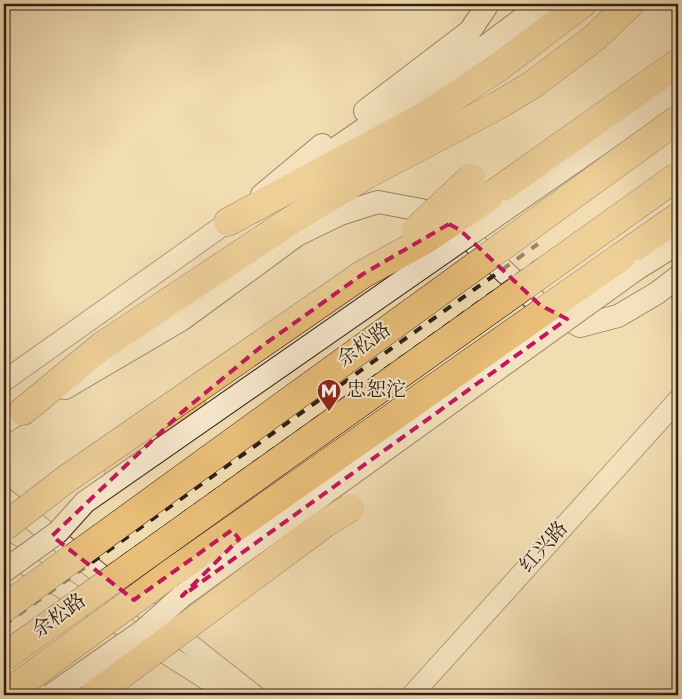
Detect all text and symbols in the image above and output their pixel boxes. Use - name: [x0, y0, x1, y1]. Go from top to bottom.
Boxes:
- street label: 余松路: [332, 317, 398, 375]
- place label: 忠恕沱: [346, 377, 406, 406]
- metro station icon: 忠恕沱: [316, 378, 342, 412]
- street label: 红兴路: [514, 516, 576, 580]
- street label: 余松路: [27, 588, 93, 646]

